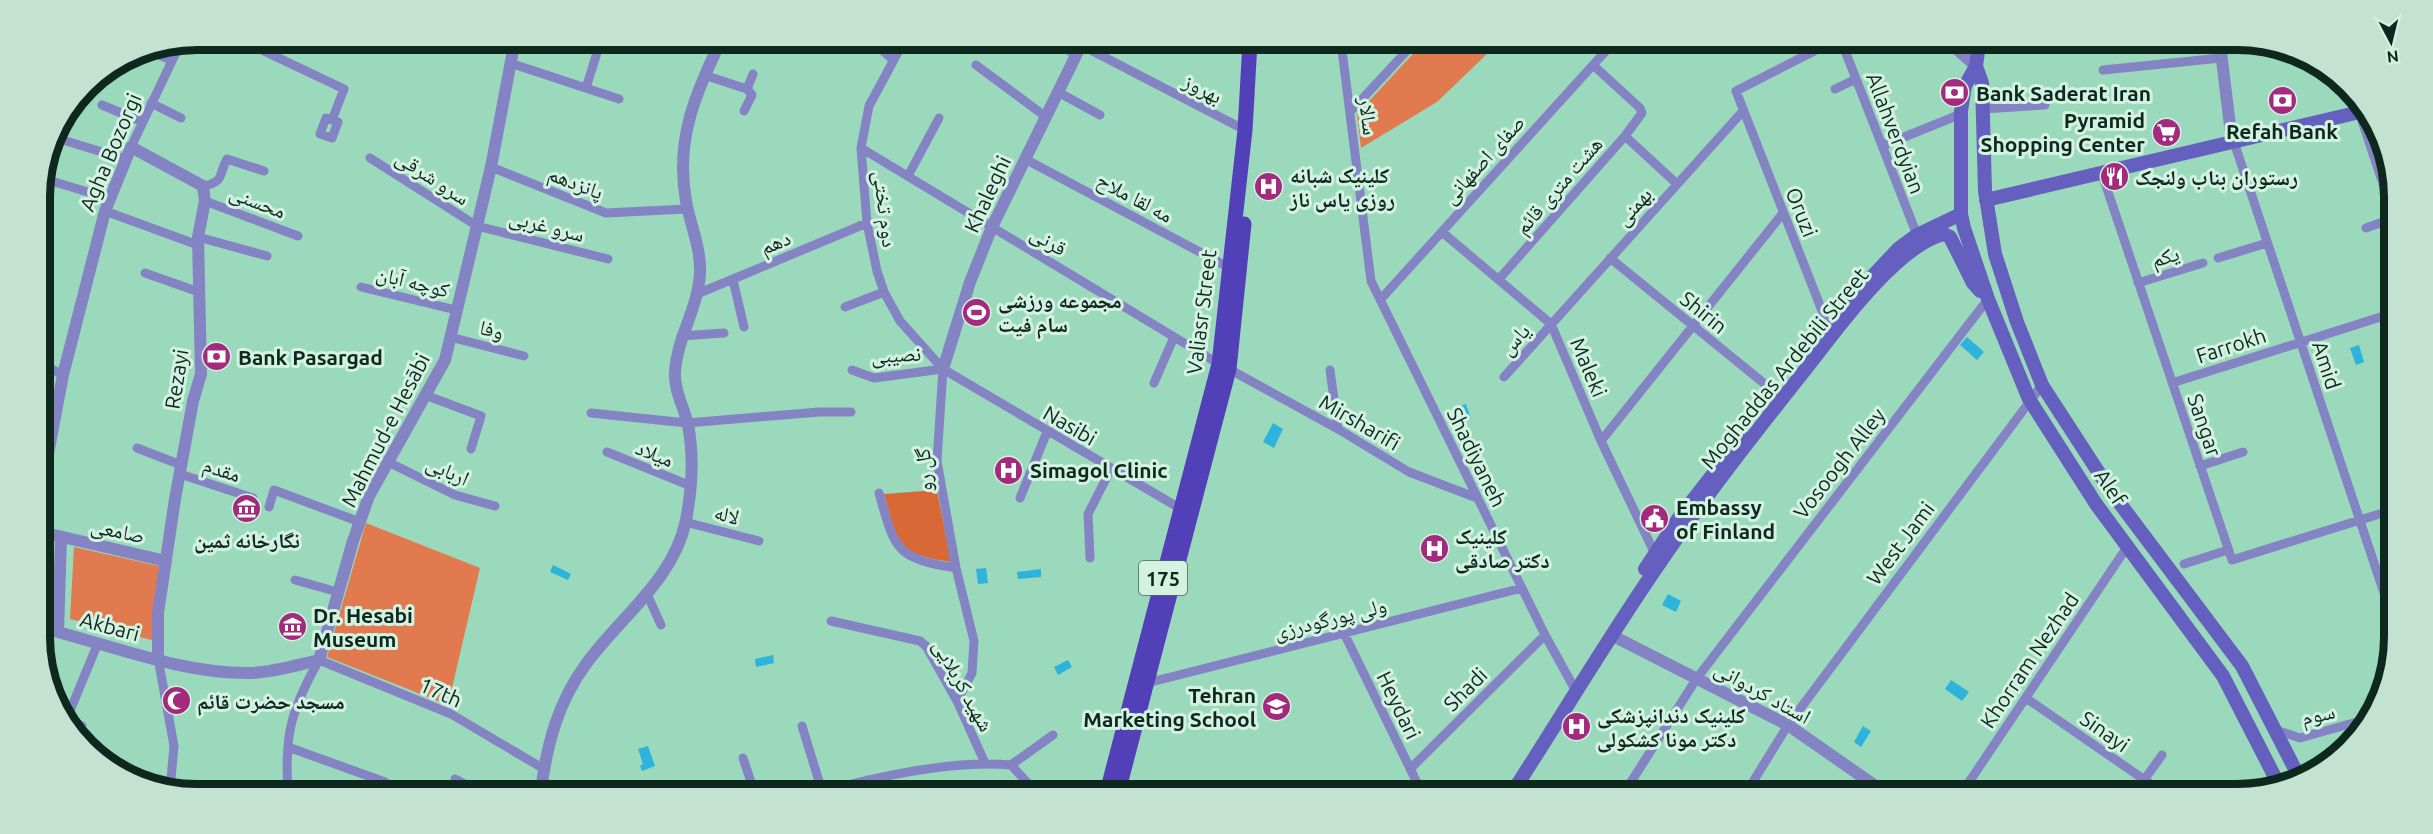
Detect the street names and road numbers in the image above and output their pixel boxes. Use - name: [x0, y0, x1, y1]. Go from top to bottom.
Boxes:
- street label: بهروز: [1178, 68, 1226, 109]
- street label: Allahverdyian: [1862, 69, 1930, 197]
- street label: Agha Bozorgi: [74, 90, 146, 214]
- street label: سالار: [1355, 95, 1383, 136]
- street label: صفای اصفهانی: [1437, 110, 1531, 210]
- street label: هشت متری قائم: [1509, 131, 1609, 240]
- street label: سرو شرقی: [391, 144, 474, 211]
- street label: Khaleghi: [959, 152, 1015, 236]
- street label: پانزدهم: [544, 161, 607, 206]
- street label: مه لقا ملاح: [1092, 167, 1177, 229]
- street label: دوم تختی: [866, 169, 903, 249]
- street label: محسنی: [226, 179, 289, 224]
- street label: بهمنی: [1610, 182, 1658, 231]
- street label: Oruzi: [1781, 184, 1823, 240]
- street label: سرو غربی: [507, 204, 587, 248]
- street label: قرنی: [1026, 220, 1071, 262]
- street label: دهم: [756, 225, 795, 262]
- street label: یکم: [2148, 240, 2183, 274]
- street label: Valiasr Street: [1181, 248, 1221, 376]
- street label: کوچه آبان: [374, 260, 452, 303]
- street label: Moghaddas Ardebili Street: [1696, 263, 1872, 473]
- street label: Shirin: [1676, 286, 1732, 338]
- street label: وفا: [477, 314, 507, 344]
- street label: یاس: [1494, 318, 1536, 361]
- street label: Farrokh: [2193, 322, 2269, 368]
- street label: Maleki: [1566, 334, 1612, 400]
- street label: Amid: [2308, 338, 2346, 392]
- street label: نصیبی: [870, 341, 922, 369]
- street label: Rezayi: [159, 347, 193, 411]
- street label: Mahmud-e Hesābi: [336, 349, 434, 511]
- street label: Mirsharifi: [1315, 389, 1405, 455]
- street label: Sangar: [2183, 391, 2227, 460]
- street label: Nasibi: [1039, 400, 1101, 450]
- street label: Shadiyaneh: [1443, 403, 1511, 511]
- street label: Vosoogh Alley: [1788, 403, 1890, 523]
- street label: میلاد: [632, 435, 677, 472]
- street label: گل رو: [910, 447, 938, 493]
- street label: اربابی: [422, 450, 473, 492]
- street label: مقدم: [199, 452, 244, 489]
- street label: Alef: [2090, 464, 2132, 511]
- street label: West Jami: [1861, 497, 1939, 589]
- street label: لاله: [712, 499, 742, 529]
- street label: صامعی: [88, 513, 147, 549]
- road number: 175: [1139, 561, 1187, 595]
- street label: Khorram Nezhad: [1975, 588, 2083, 732]
- street label: ولی پورگودرزی: [1271, 592, 1389, 646]
- street label: Akbari: [78, 607, 142, 645]
- street label: شهید کربلایی: [927, 635, 999, 736]
- street label: استاد کردوانی: [1710, 656, 1815, 730]
- street label: Shadi: [1438, 662, 1492, 716]
- street label: Heydari: [1372, 667, 1426, 743]
- street label: 17th: [416, 672, 466, 712]
- street label: سوم: [2299, 698, 2338, 732]
- street label: Sinayi: [2076, 706, 2134, 756]

